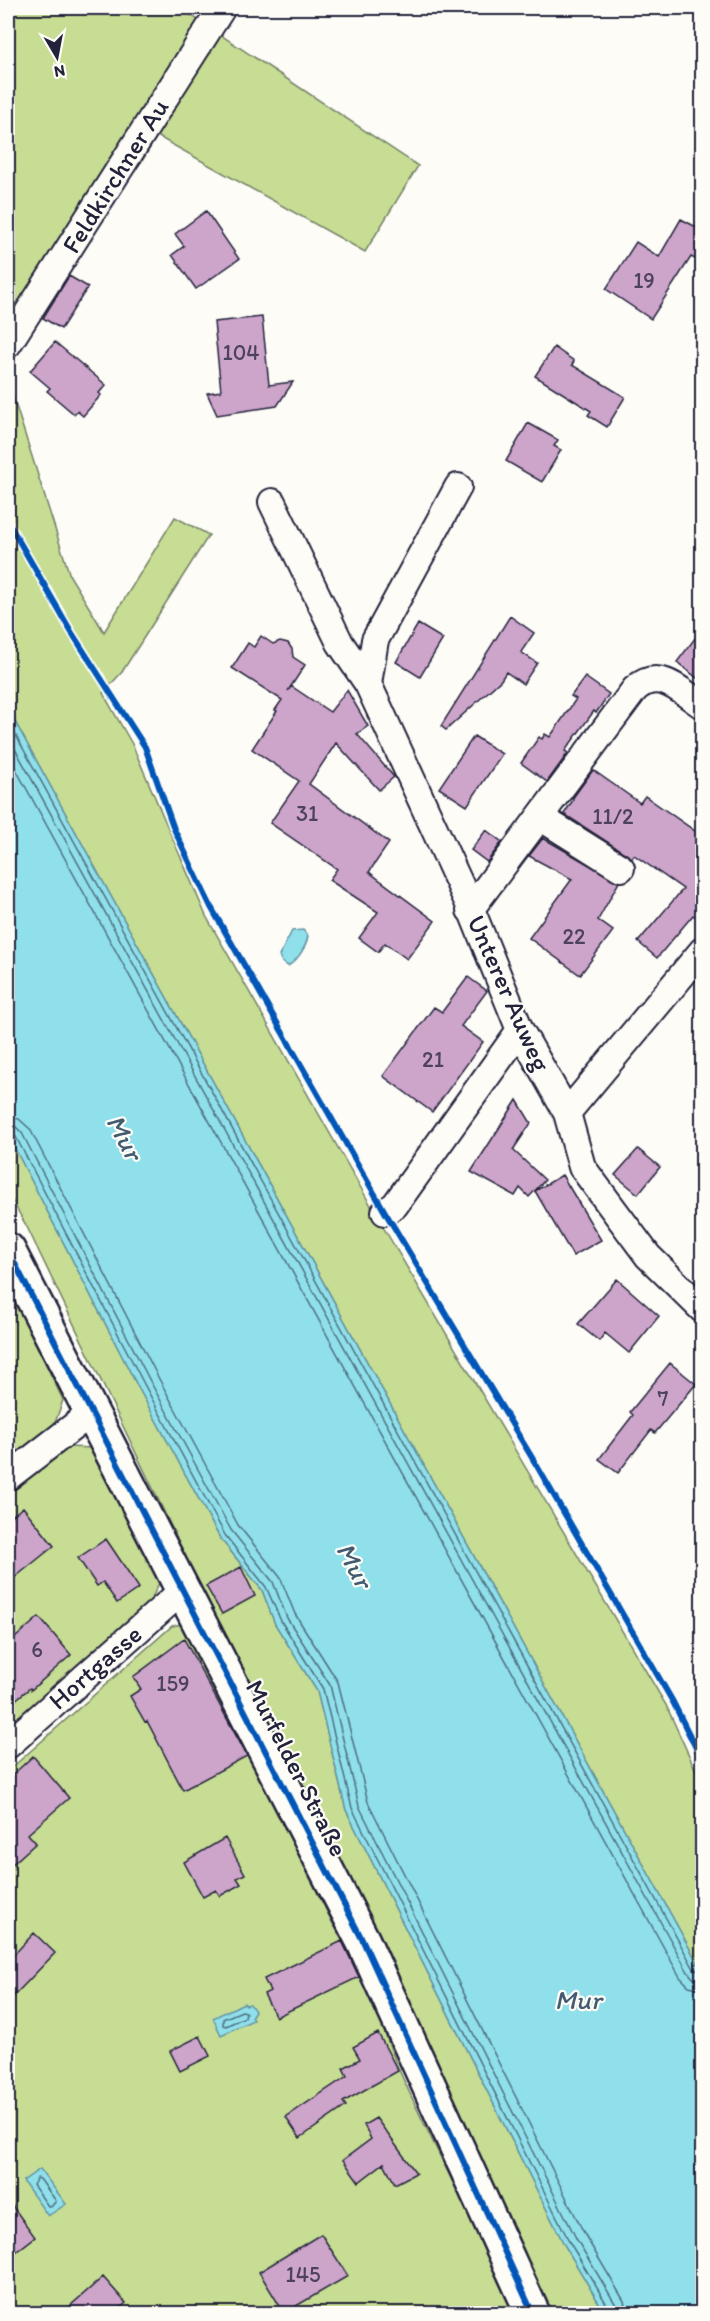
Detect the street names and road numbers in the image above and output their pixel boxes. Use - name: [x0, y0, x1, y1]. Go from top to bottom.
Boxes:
- street label: Feldkirchner Au: [55, 93, 175, 259]
- street label: Unterer Auweg: [460, 910, 558, 1077]
- street label: Hortgasse: [42, 1618, 148, 1716]
- street label: Murfelder Straße: [239, 1674, 355, 1862]

